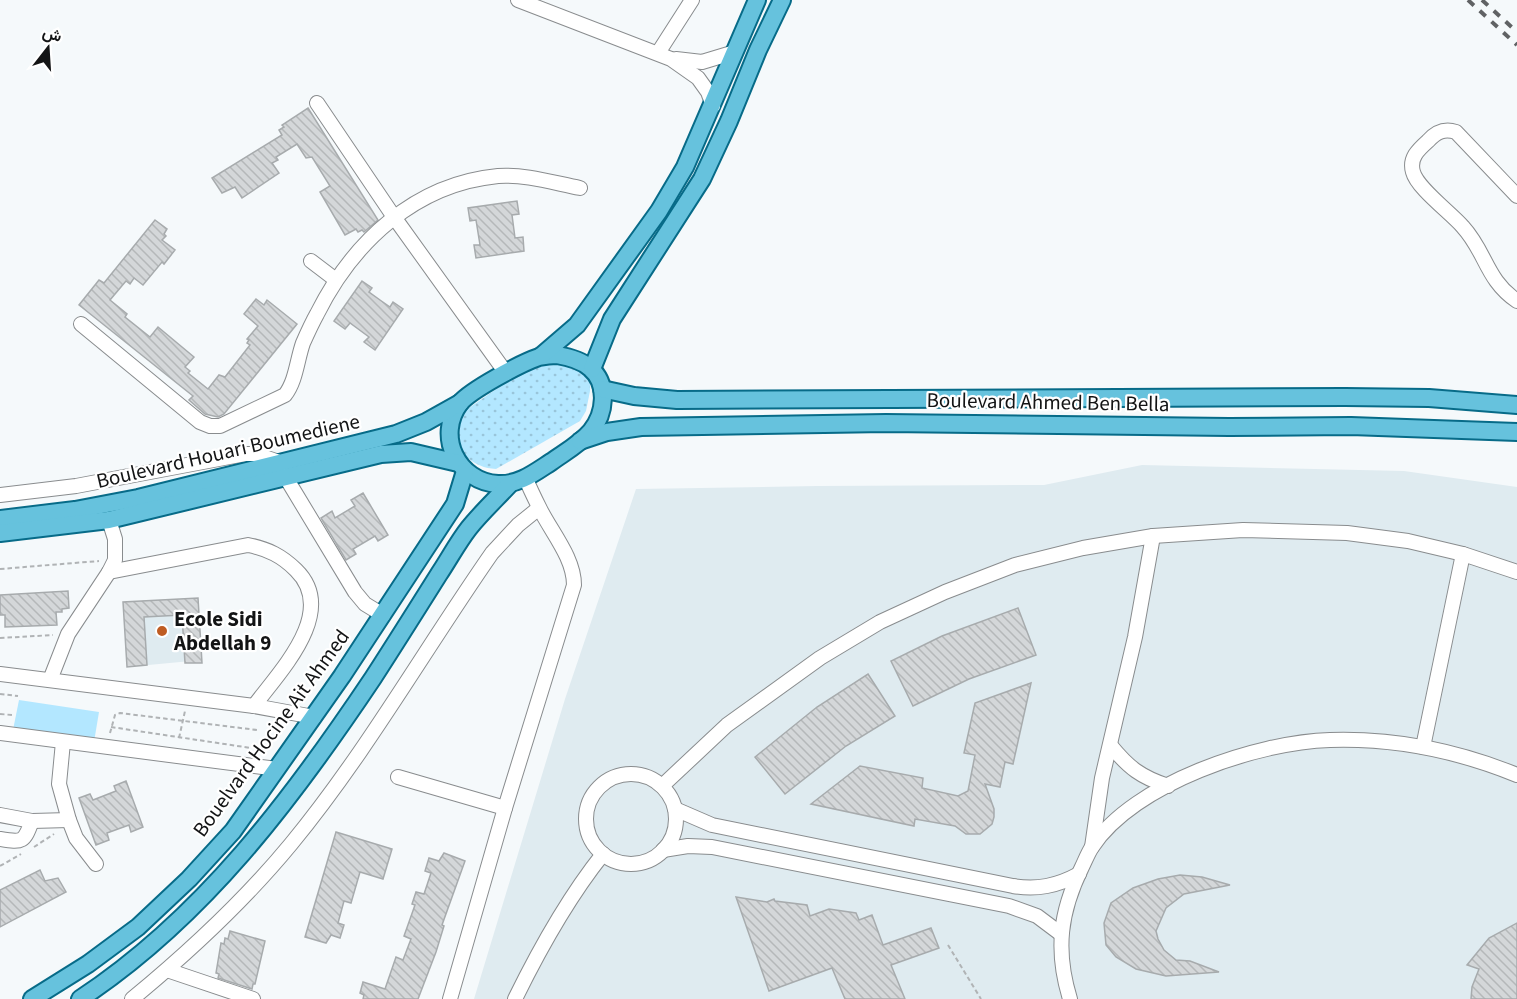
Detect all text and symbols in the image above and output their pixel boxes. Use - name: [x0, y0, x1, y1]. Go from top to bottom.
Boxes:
- north arrow: [18, 18, 78, 78]
- text: ش: [40, 21, 65, 48]
- street label: Boulevard Ahmed Ben Bella: [926, 385, 1170, 419]
- street label: Boulevard Houari Boumediene: [93, 406, 363, 496]
- place label: Ecole Sidi Abdellah 9: [173, 604, 271, 658]
- street label: Bouelvard Hocine Ait Ahmed: [185, 623, 357, 843]
- marker: Ecole Sidi Abdellah 9: [155, 624, 169, 638]

